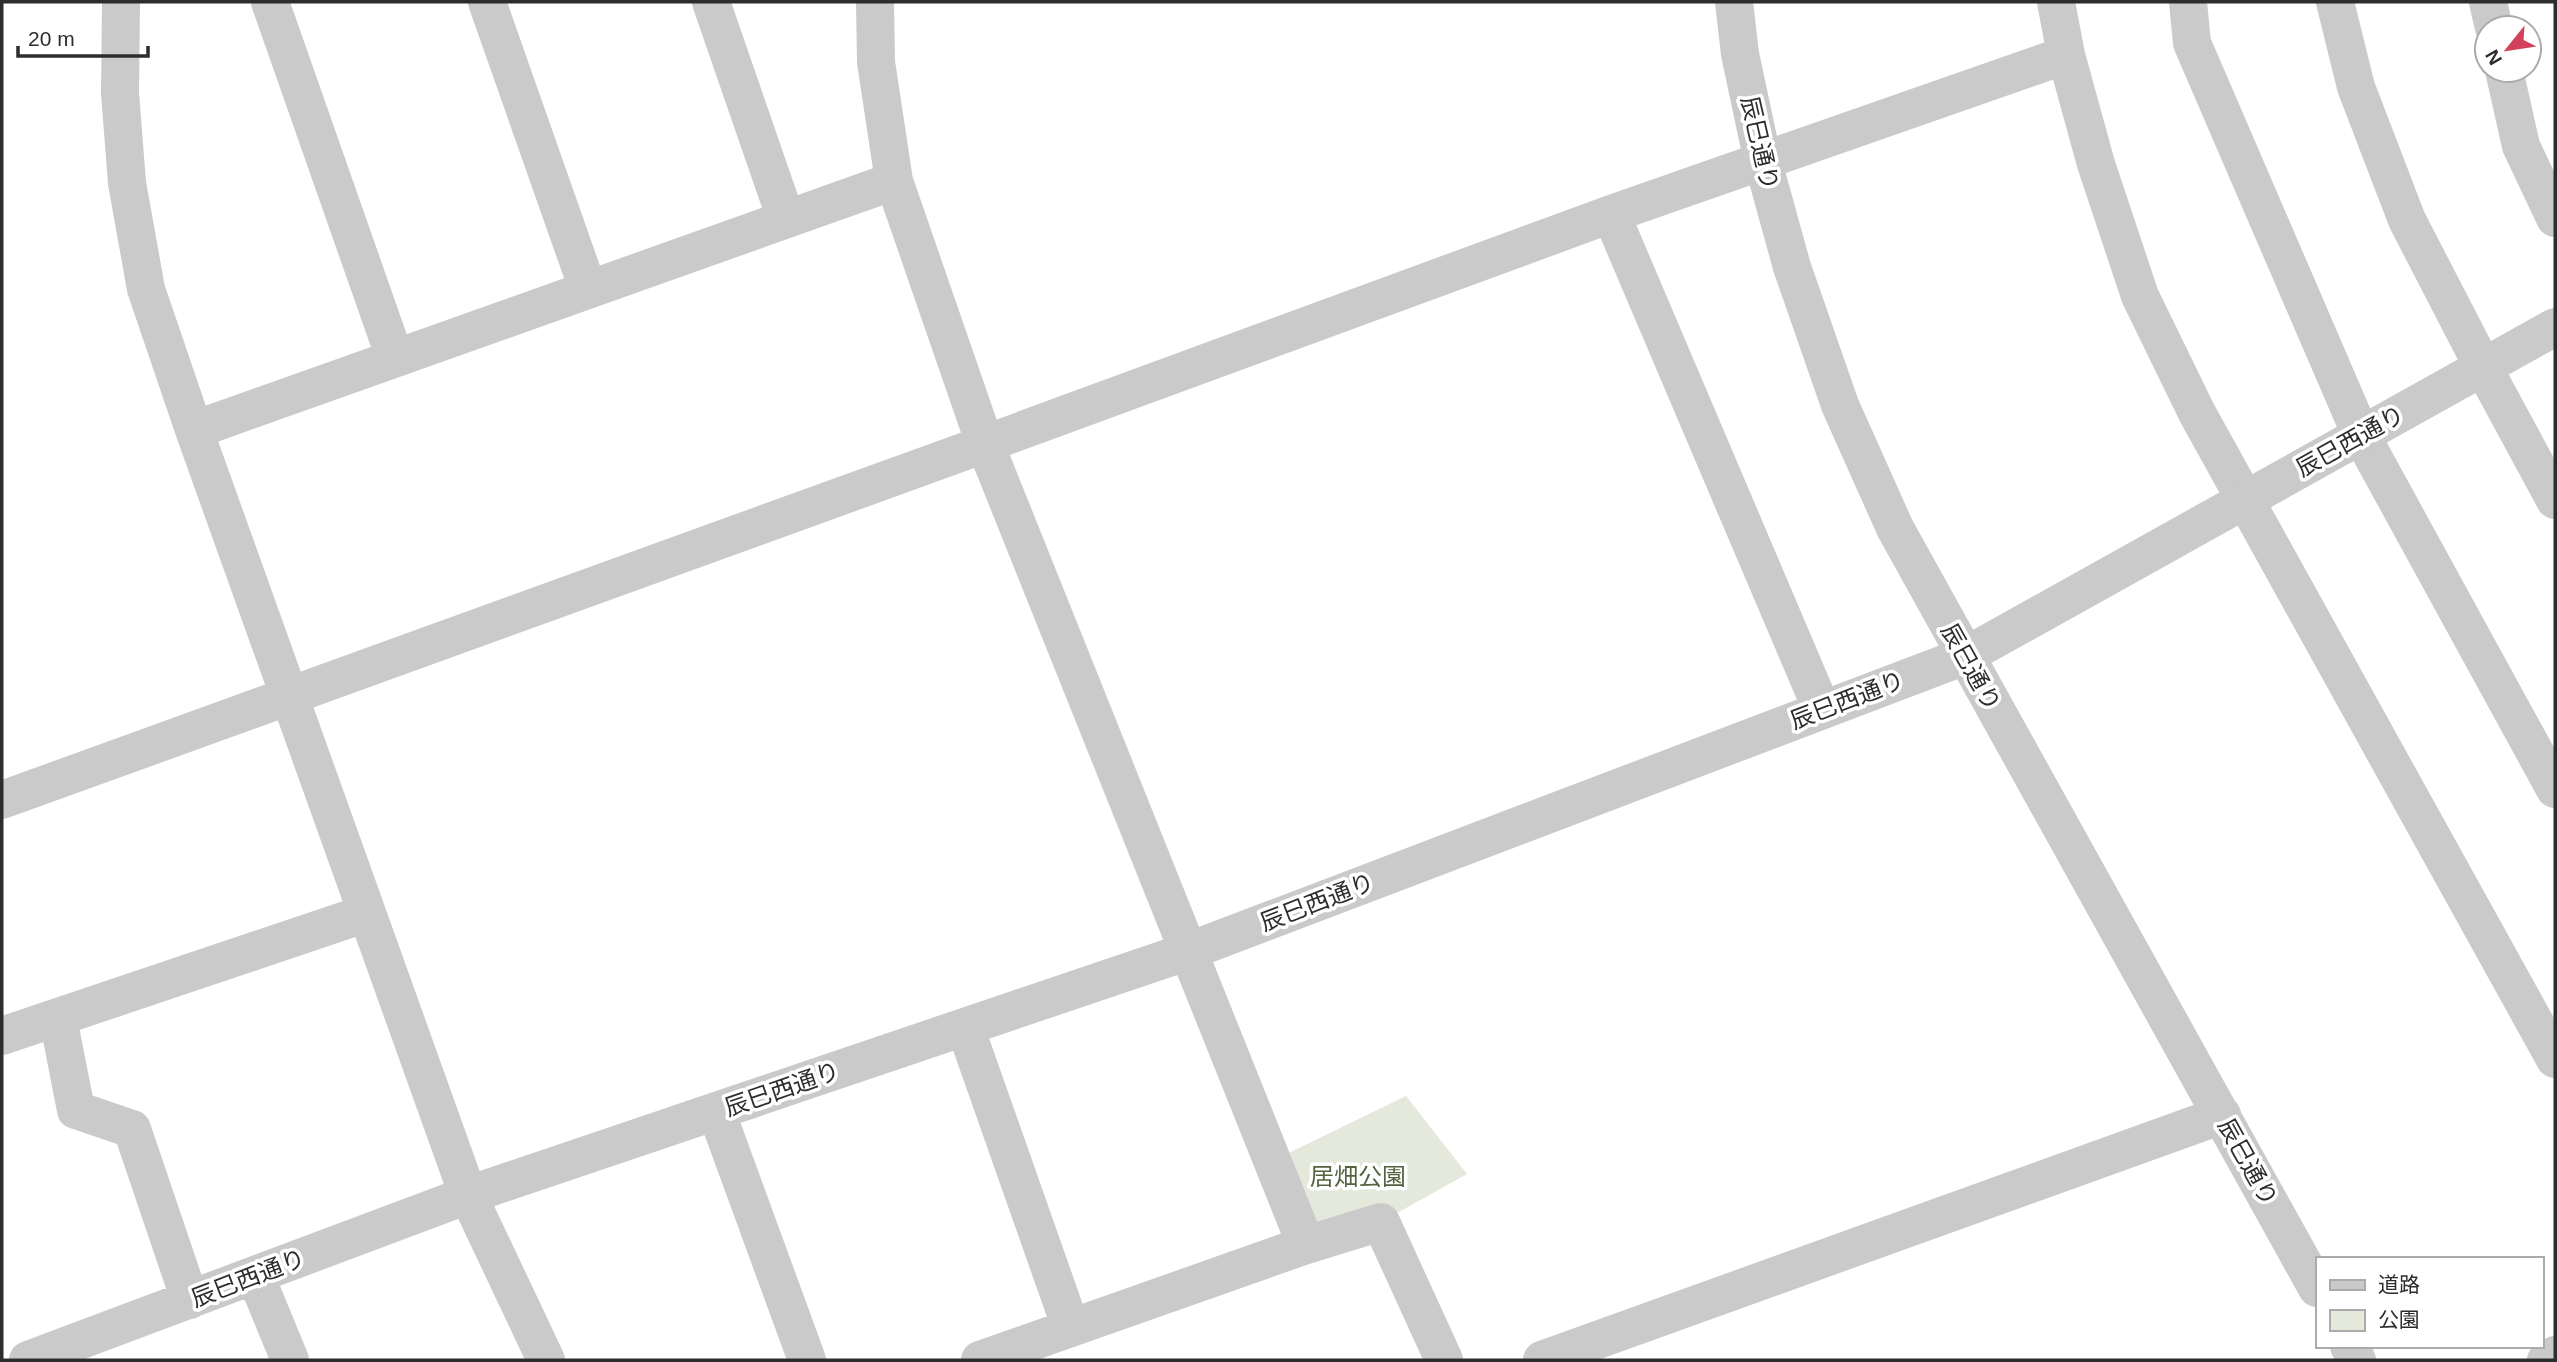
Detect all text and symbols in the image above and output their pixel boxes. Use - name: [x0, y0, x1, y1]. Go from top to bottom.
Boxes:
- scale bar: [18, 14, 147, 58]
- north arrow: [2473, 14, 2543, 84]
- text: 20 m: [28, 27, 75, 50]
- text: N: [2481, 46, 2506, 68]
- street label: 辰巳通り: [1736, 93, 1784, 193]
- street label: 辰巳西通り: [2291, 400, 2409, 482]
- street label: 辰巳通り: [1936, 618, 2006, 716]
- street label: 辰巳西通り: [1786, 666, 1908, 734]
- street label: 辰巳西通り: [1256, 868, 1378, 936]
- street label: 辰巳西通り: [721, 1057, 843, 1121]
- street label: 辰巳通り: [2213, 1113, 2283, 1211]
- park label: 居畑公園: [1310, 1163, 1406, 1190]
- street label: 辰巳西通り: [187, 1244, 309, 1312]
- legend: [2316, 1257, 2543, 1348]
- text: 道路: [2378, 1273, 2420, 1296]
- text: 公園: [2378, 1308, 2420, 1331]

